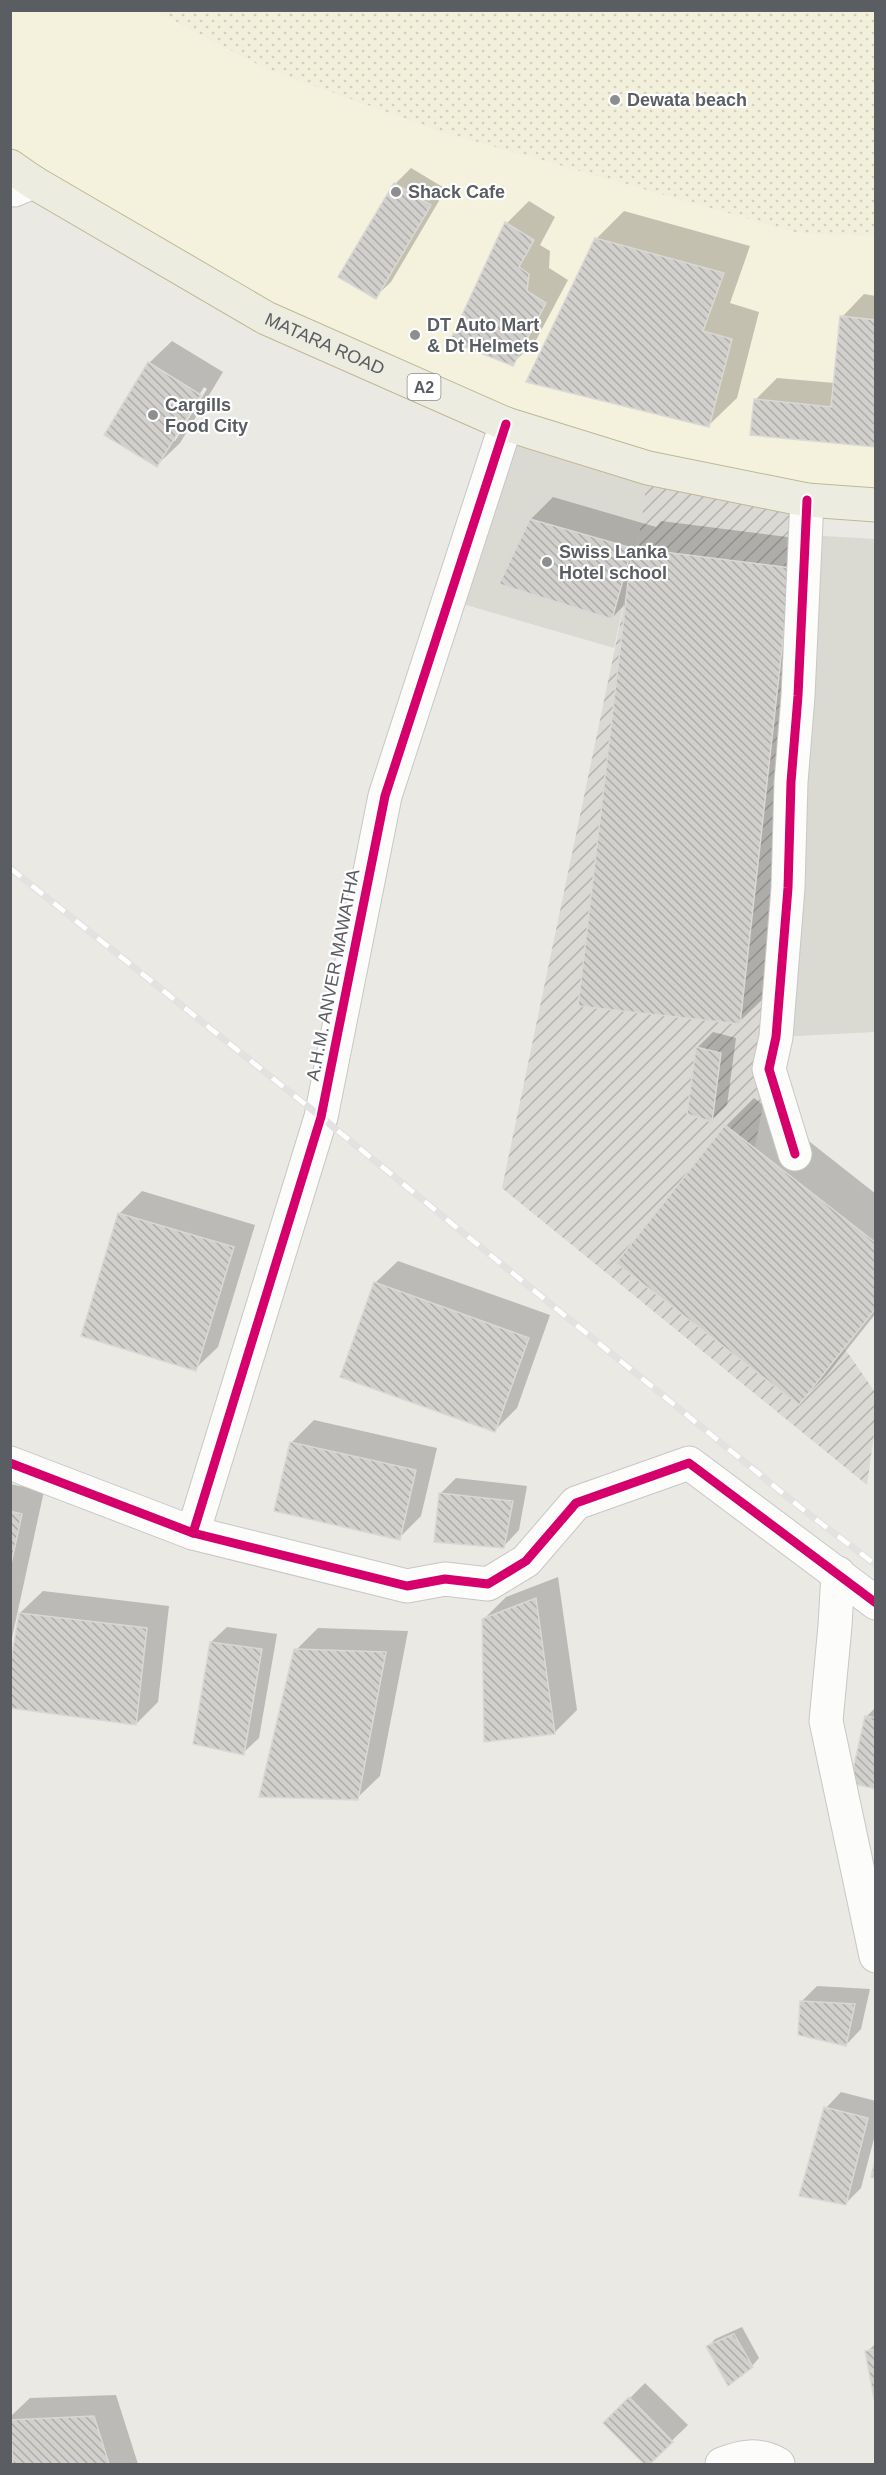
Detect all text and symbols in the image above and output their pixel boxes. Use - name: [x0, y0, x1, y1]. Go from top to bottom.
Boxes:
- place label: Dewata beach: [627, 90, 747, 110]
- marker: Dewata beach: [608, 93, 622, 107]
- place label: Shack Cafe: [408, 182, 505, 202]
- marker: Shack Cafe: [389, 185, 403, 199]
- street label: MATARA ROAD: [262, 309, 387, 379]
- place label: DT Auto Mart & Dt Helmets: [427, 315, 539, 356]
- marker: DT Auto Mart & Dt Helmets: [408, 328, 422, 342]
- road number: A2: [408, 374, 440, 400]
- place label: Cargills Food City: [165, 395, 248, 436]
- marker: Cargills Food City: [146, 408, 160, 422]
- place label: Swiss Lanka Hotel school: [559, 542, 668, 583]
- marker: Swiss Lanka Hotel school: [540, 555, 554, 569]
- street label: A.H.M. ANVER MAWATHA: [303, 867, 363, 1083]

